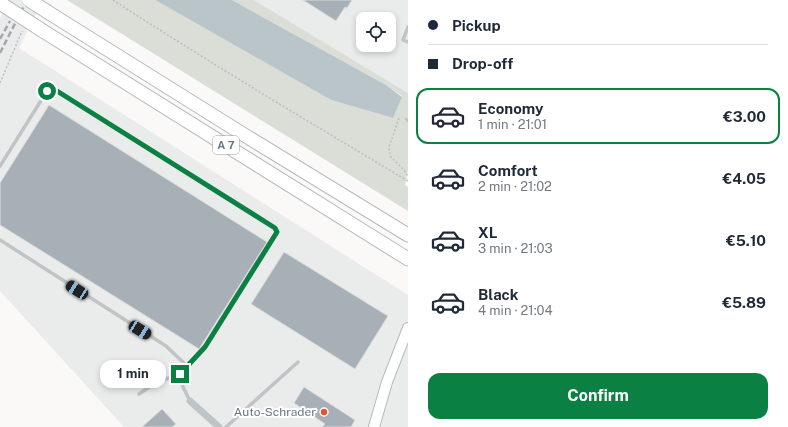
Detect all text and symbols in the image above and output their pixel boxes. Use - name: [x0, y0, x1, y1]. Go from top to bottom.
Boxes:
- map controls: [356, 12, 396, 52]
- button: locate: [356, 12, 396, 52]
- text: Pickup: [452, 17, 501, 34]
- text: Drop-off: [452, 55, 513, 72]
- route start: [38, 82, 56, 100]
- icon: car: [430, 98, 466, 134]
- text: Economy: [478, 100, 543, 117]
- text: €3.00: [723, 108, 766, 125]
- text: 1 min · 21:01: [478, 117, 547, 132]
- road number: A 7: [213, 136, 239, 154]
- icon: car: [430, 160, 466, 196]
- text: Comfort: [478, 162, 538, 179]
- text: €4.05: [723, 170, 766, 187]
- text: 2 min · 21:02: [478, 179, 552, 194]
- icon: car: [430, 222, 466, 258]
- text: XL: [478, 224, 497, 241]
- text: €5.10: [726, 232, 766, 249]
- text: 3 min · 21:03: [478, 241, 553, 256]
- car: [64, 278, 90, 302]
- icon: car: [430, 284, 466, 320]
- text: Black: [478, 286, 518, 303]
- text: €5.89: [722, 294, 766, 311]
- text: 4 min · 21:04: [478, 303, 553, 318]
- car: [127, 319, 153, 341]
- callout: 1 min: [100, 360, 166, 388]
- route end: [171, 365, 189, 383]
- text: 1 min: [117, 366, 149, 381]
- button: Confirm: [428, 373, 768, 419]
- place label: Auto-Schrader: [234, 405, 316, 419]
- marker: Auto-Schrader: [319, 407, 329, 417]

